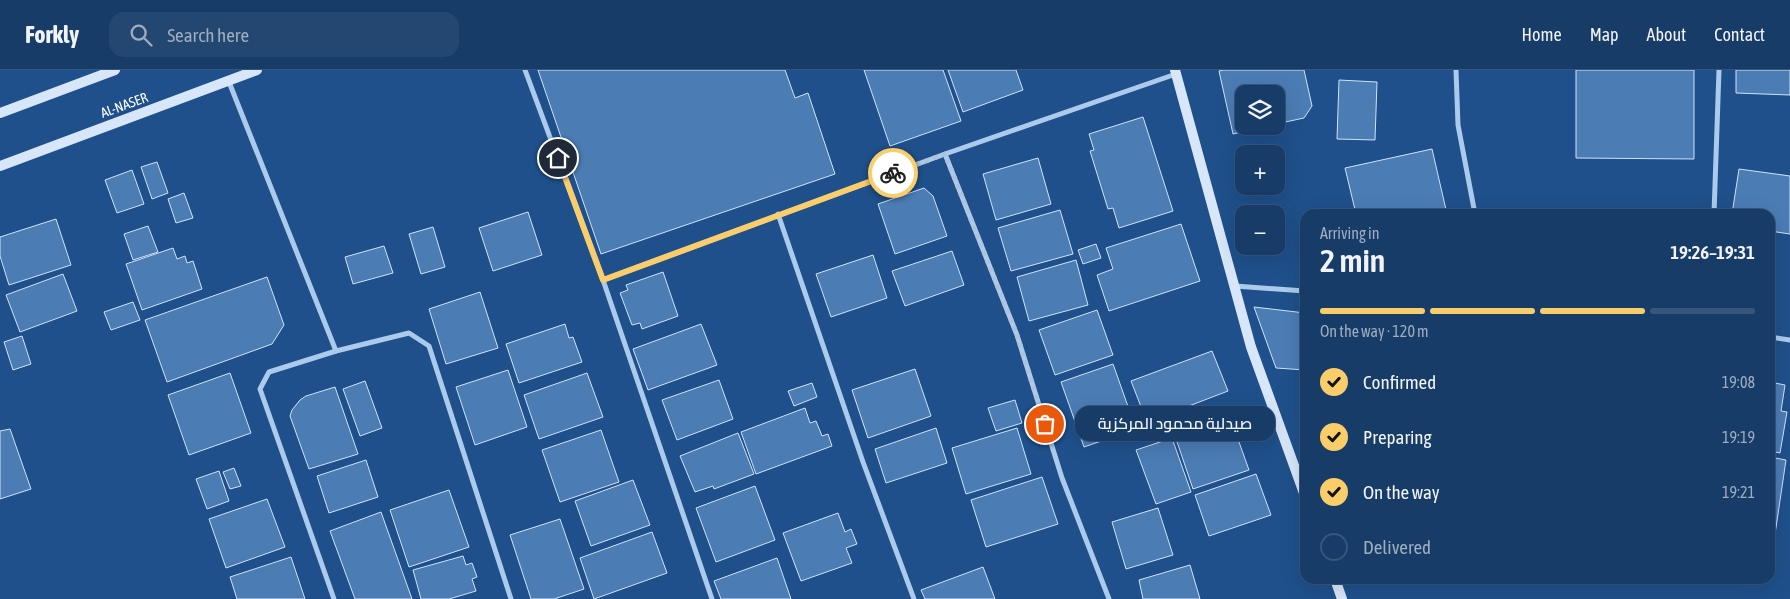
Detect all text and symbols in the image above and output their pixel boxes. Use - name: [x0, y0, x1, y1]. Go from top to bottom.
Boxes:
- search box: [109, 12, 459, 57]
- text: Forkly: [25, 21, 79, 48]
- icon: search: [127, 21, 155, 49]
- text: Search here: [167, 24, 249, 46]
- text: Home: [1522, 24, 1562, 45]
- text: Map: [1590, 24, 1619, 45]
- text: About: [1647, 24, 1686, 45]
- text: Contact: [1714, 24, 1765, 45]
- map controls: [1235, 85, 1285, 255]
- button: layers: [1235, 85, 1285, 135]
- street label: AL-NASER: [98, 89, 150, 121]
- pin: [537, 137, 579, 179]
- icon: home: [544, 144, 572, 172]
- button: +: [1235, 145, 1285, 195]
- courier: [868, 148, 918, 198]
- icon: bike: [879, 159, 907, 187]
- button: −: [1235, 205, 1285, 255]
- text: Arriving in: [1320, 224, 1380, 242]
- text: 19:26–19:31: [1670, 241, 1755, 263]
- text: 2 min: [1320, 242, 1385, 279]
- text: On the way · 120 m: [1320, 322, 1429, 340]
- icon: check: [1320, 368, 1348, 396]
- text: Confirmed: [1363, 371, 1436, 393]
- text: 19:08: [1722, 373, 1755, 391]
- pin: [1024, 403, 1066, 445]
- callout: صيدلية محمود المركزية: [1075, 406, 1275, 442]
- icon: bag: [1031, 410, 1059, 438]
- text: صيدلية محمود المركزية: [1098, 414, 1252, 432]
- icon: check: [1320, 423, 1348, 451]
- text: Preparing: [1363, 426, 1432, 448]
- text: 19:19: [1722, 428, 1755, 446]
- icon: check: [1320, 478, 1348, 506]
- text: On the way: [1363, 481, 1440, 503]
- text: 19:21: [1722, 483, 1755, 501]
- text: Delivered: [1363, 536, 1431, 558]

